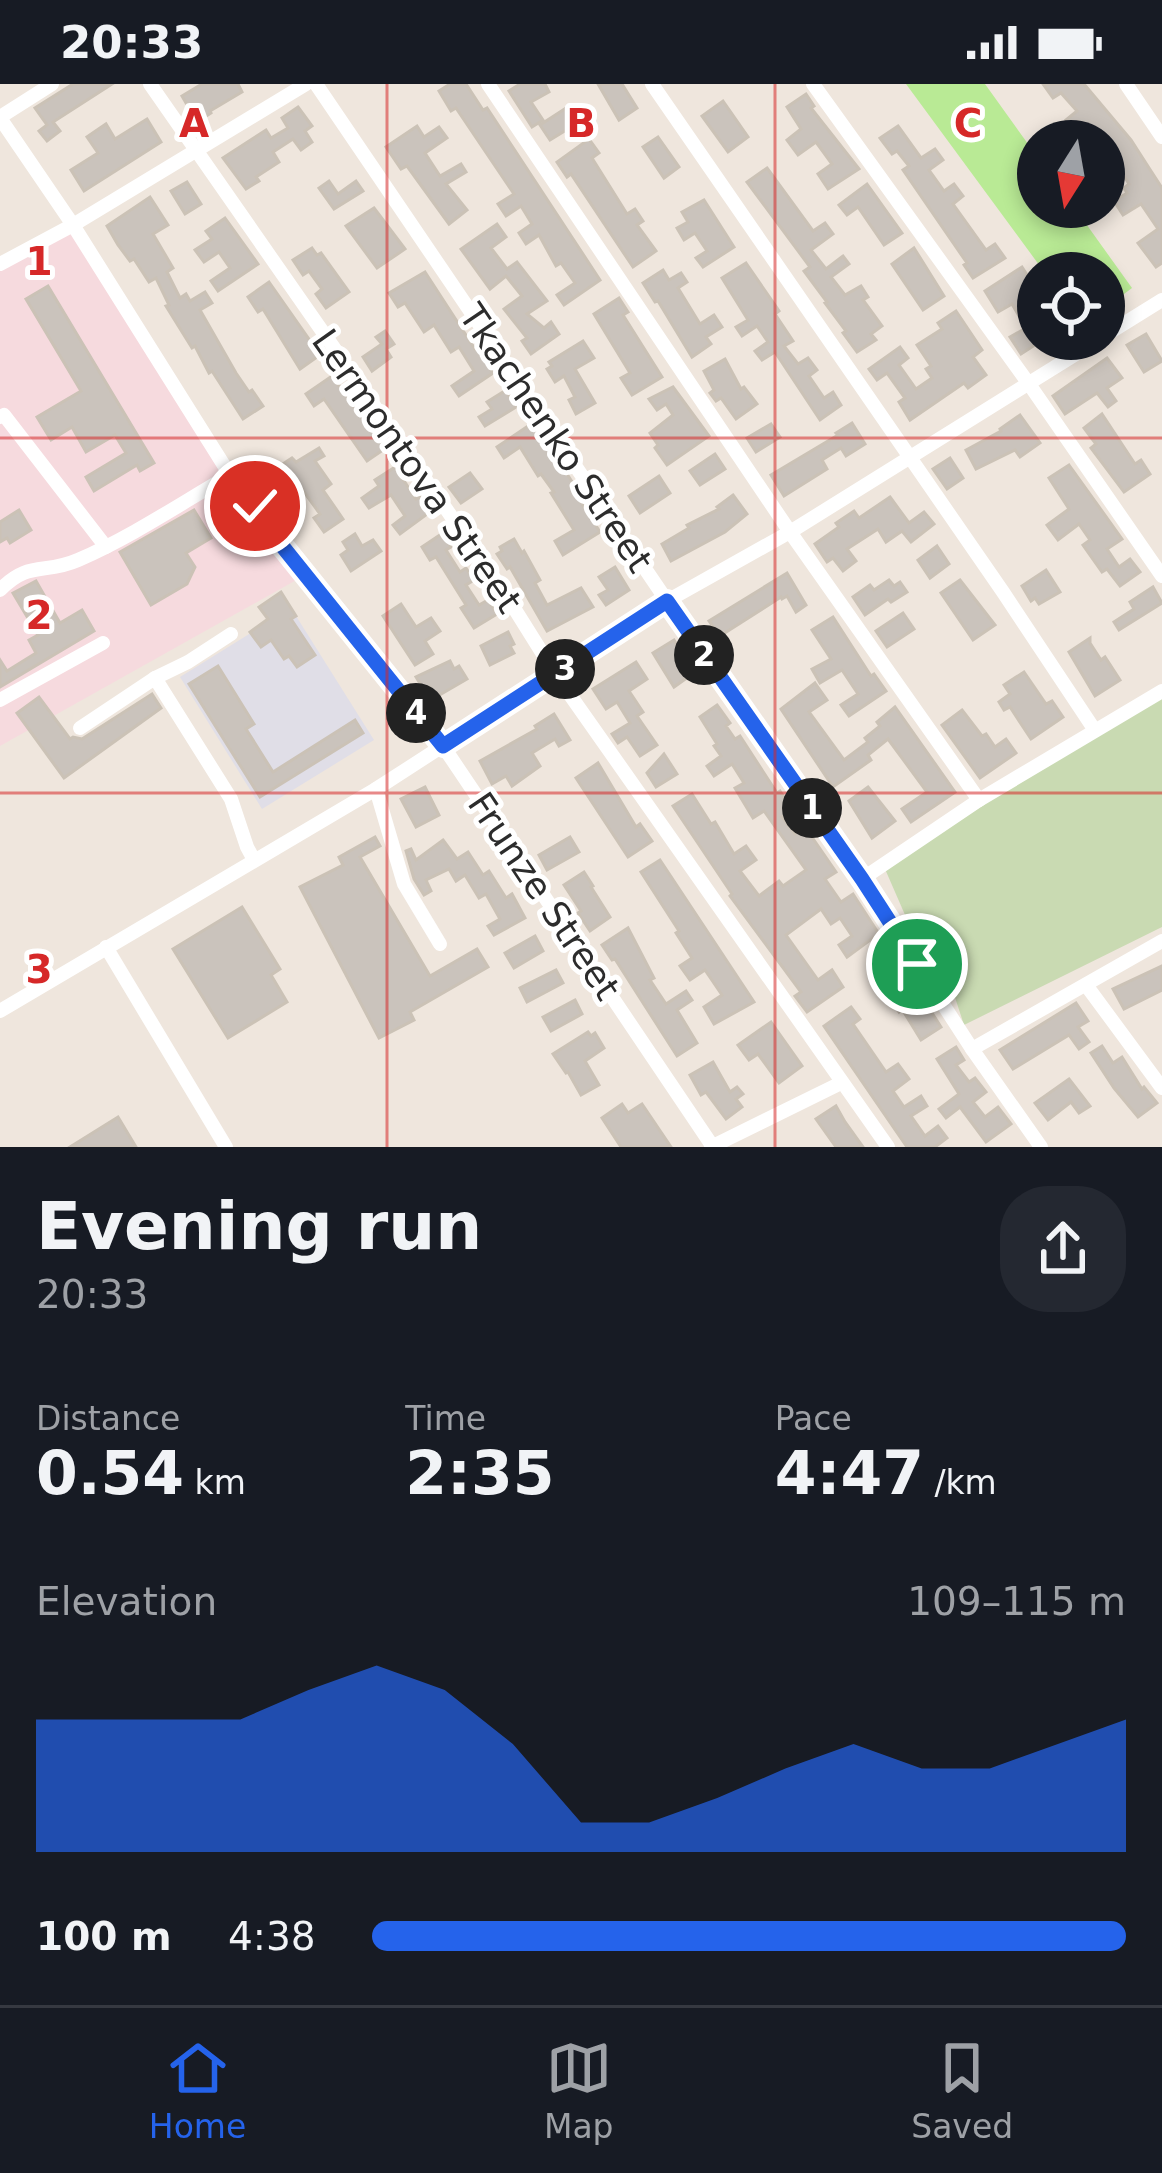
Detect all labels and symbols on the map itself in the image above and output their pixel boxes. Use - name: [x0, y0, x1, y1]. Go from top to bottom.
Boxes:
- text: A: [179, 101, 209, 146]
- text: B: [566, 101, 596, 146]
- text: C: [954, 101, 982, 146]
- north arrow: [1017, 120, 1125, 228]
- text: 1: [25, 239, 53, 284]
- street label: Tkachenko Street: [451, 295, 661, 580]
- street label: Lermontova Street: [304, 322, 530, 620]
- pin: [204, 455, 306, 557]
- text: 2: [25, 593, 53, 638]
- pin: 2: [674, 625, 734, 685]
- pin: 3: [535, 639, 595, 699]
- pin: 4: [386, 683, 446, 743]
- pin: 1: [782, 778, 842, 838]
- street label: Frunze Street: [460, 785, 628, 1007]
- pin: [866, 913, 968, 1015]
- text: 3: [25, 947, 53, 992]

